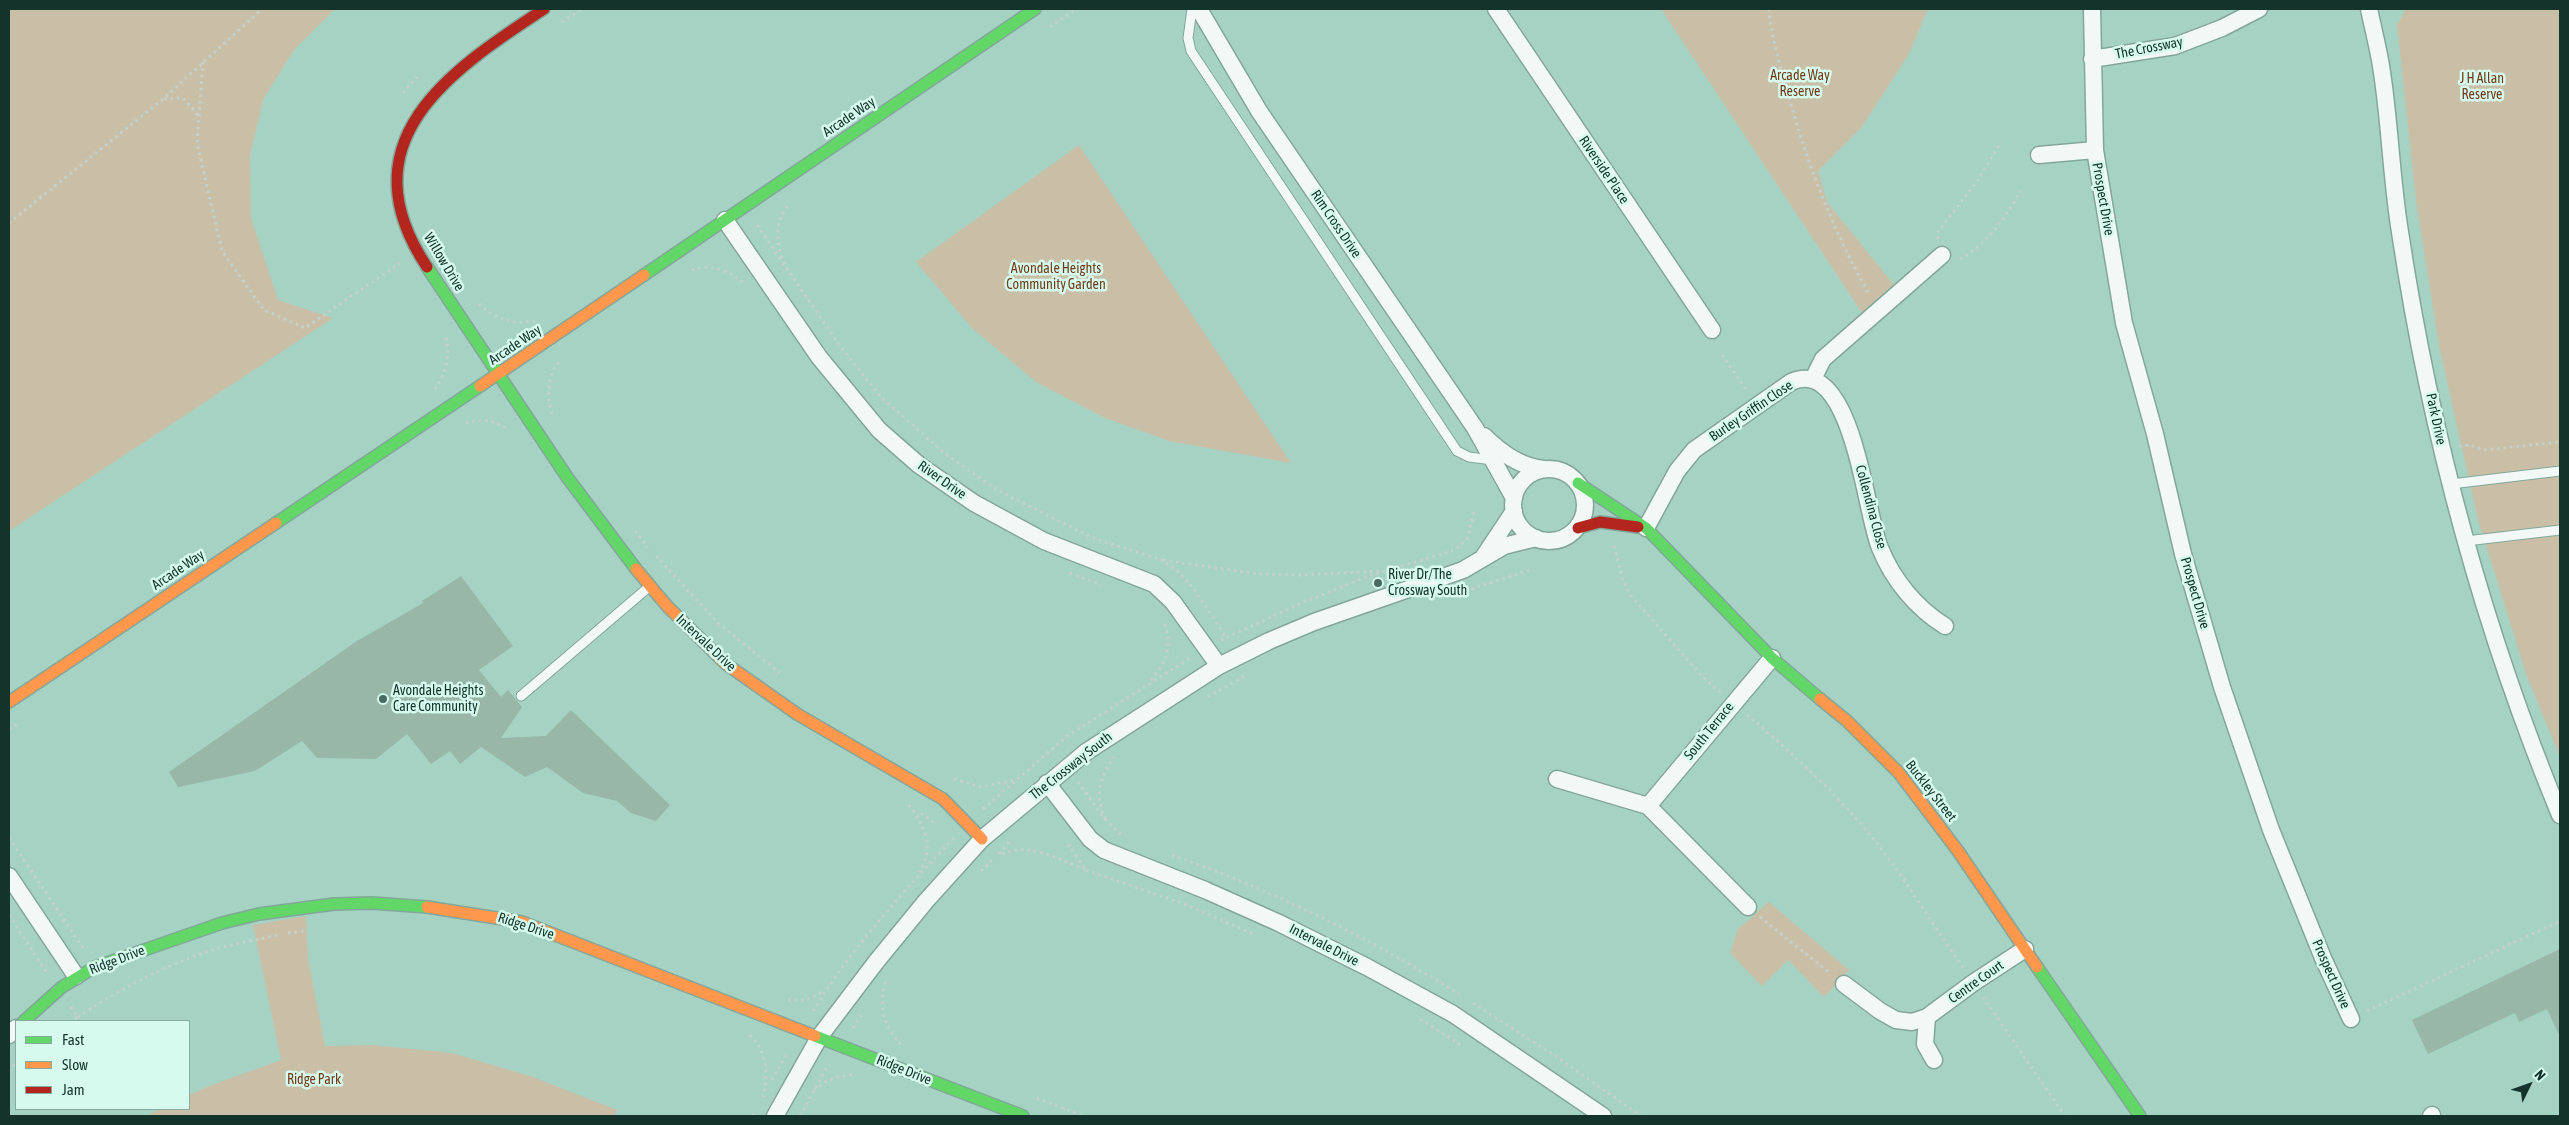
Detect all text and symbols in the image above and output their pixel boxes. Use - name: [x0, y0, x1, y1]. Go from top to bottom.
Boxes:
- street label: The Crossway: [2114, 33, 2184, 63]
- park label: Arcade Way Reserve: [1770, 68, 1830, 100]
- park label: J H Allan Reserve: [2460, 71, 2504, 104]
- street label: Arcade Way: [820, 93, 878, 141]
- street label: Riverside Place: [1575, 133, 1633, 207]
- street label: Prospect Drive: [2088, 161, 2118, 237]
- street label: Rim Cross Drive: [1307, 187, 1365, 261]
- street label: Willow Drive: [420, 230, 468, 294]
- park label: Avondale Heights Community Garden: [1006, 261, 1106, 294]
- street label: Arcade Way: [486, 321, 544, 369]
- street label: Burley Griffin Close: [1706, 377, 1796, 445]
- street label: Park Drive: [2422, 392, 2450, 446]
- street label: River Drive: [914, 457, 970, 503]
- street label: Collendina Close: [1852, 463, 1890, 551]
- street label: Arcade Way: [149, 546, 207, 594]
- street label: Prospect Drive: [2177, 555, 2213, 631]
- place label: River Dr/The Crossway South: [1388, 567, 1467, 600]
- marker: River Dr/The Crossway South: [1372, 577, 1384, 589]
- street label: Intervale Drive: [673, 611, 739, 675]
- place label: Avondale Heights Care Community: [393, 683, 483, 716]
- marker: Avondale Heights Care Community: [377, 693, 389, 705]
- street label: South Terrace: [1681, 699, 1737, 763]
- street label: The Crossway South: [1026, 729, 1116, 803]
- street label: Buckley Street: [1902, 757, 1960, 825]
- street label: Ridge Drive: [496, 909, 556, 943]
- street label: Intervale Drive: [1286, 920, 1362, 970]
- street label: Prospect Drive: [2308, 937, 2354, 1011]
- street label: Ridge Drive: [87, 942, 147, 978]
- street label: Centre Court: [1945, 957, 2007, 1007]
- legend: [15, 1020, 190, 1110]
- text: Fast: [62, 1031, 84, 1048]
- street label: Ridge Drive: [874, 1051, 934, 1089]
- text: Slow: [62, 1056, 88, 1073]
- north arrow: [2504, 1060, 2554, 1110]
- text: N: [2531, 1067, 2549, 1083]
- park label: Ridge Park: [287, 1072, 341, 1088]
- text: Jam: [62, 1081, 85, 1098]

